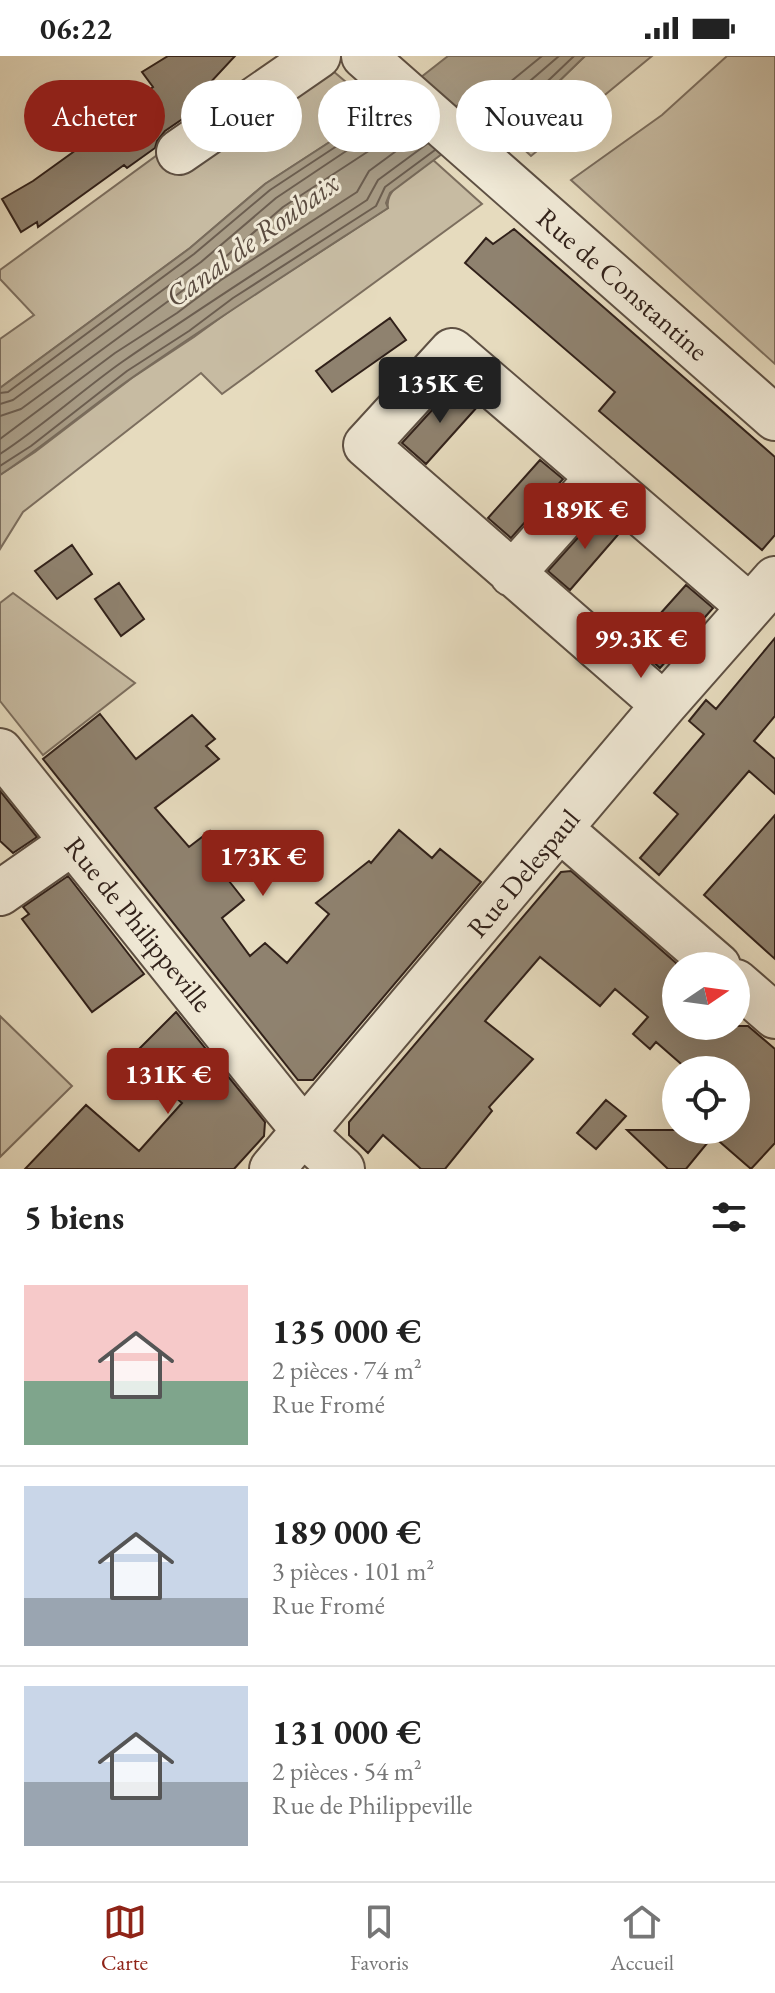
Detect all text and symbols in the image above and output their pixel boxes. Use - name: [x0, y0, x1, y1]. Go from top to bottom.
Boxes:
- text: 06:22: [40, 9, 112, 48]
- chip: Acheter: [24, 80, 165, 152]
- chip: Louer: [181, 80, 302, 152]
- chip: Filtres: [318, 80, 440, 152]
- chip: Nouveau: [456, 80, 612, 152]
- water label: Canal de Roubaix: [157, 163, 347, 316]
- street label: Rue de Constantine: [530, 200, 716, 368]
- pin: 135K €: [375, 357, 505, 425]
- text: 135K €: [397, 366, 483, 400]
- pin: 189K €: [520, 483, 650, 551]
- text: 189K €: [542, 492, 628, 526]
- pin: 99.3K €: [567, 612, 715, 680]
- text: 99.3K €: [595, 621, 687, 655]
- street label: Rue Delespaul: [459, 801, 587, 945]
- street label: Rue de Philippeville: [57, 829, 221, 1019]
- pin: 173K €: [198, 830, 328, 898]
- text: 173K €: [220, 839, 306, 873]
- north arrow: [662, 952, 750, 1040]
- map controls: [662, 952, 750, 1144]
- pin: 131K €: [103, 1048, 233, 1116]
- button: locate: [662, 1056, 750, 1144]
- text: 131K €: [125, 1057, 211, 1091]
- text: 5 biens: [24, 1195, 124, 1239]
- icon: filters: [707, 1195, 751, 1239]
- text: 135 000 €: [272, 1309, 421, 1353]
- icon: home: [88, 1317, 184, 1413]
- text: 2 pièces · 74 m²: [272, 1353, 422, 1387]
- text: Rue Fromé: [272, 1387, 385, 1421]
- text: 189 000 €: [272, 1510, 421, 1554]
- icon: home: [88, 1518, 184, 1614]
- text: 3 pièces · 101 m²: [272, 1554, 434, 1588]
- text: Rue Fromé: [272, 1588, 385, 1622]
- text: 131 000 €: [272, 1710, 421, 1754]
- icon: home: [88, 1718, 184, 1814]
- text: 2 pièces · 54 m²: [272, 1754, 422, 1788]
- text: Rue de Philippeville: [272, 1788, 472, 1822]
- tab: Carte: [101, 1900, 148, 1977]
- tab: Favoris: [350, 1900, 409, 1977]
- tab: Accueil: [611, 1900, 674, 1977]

